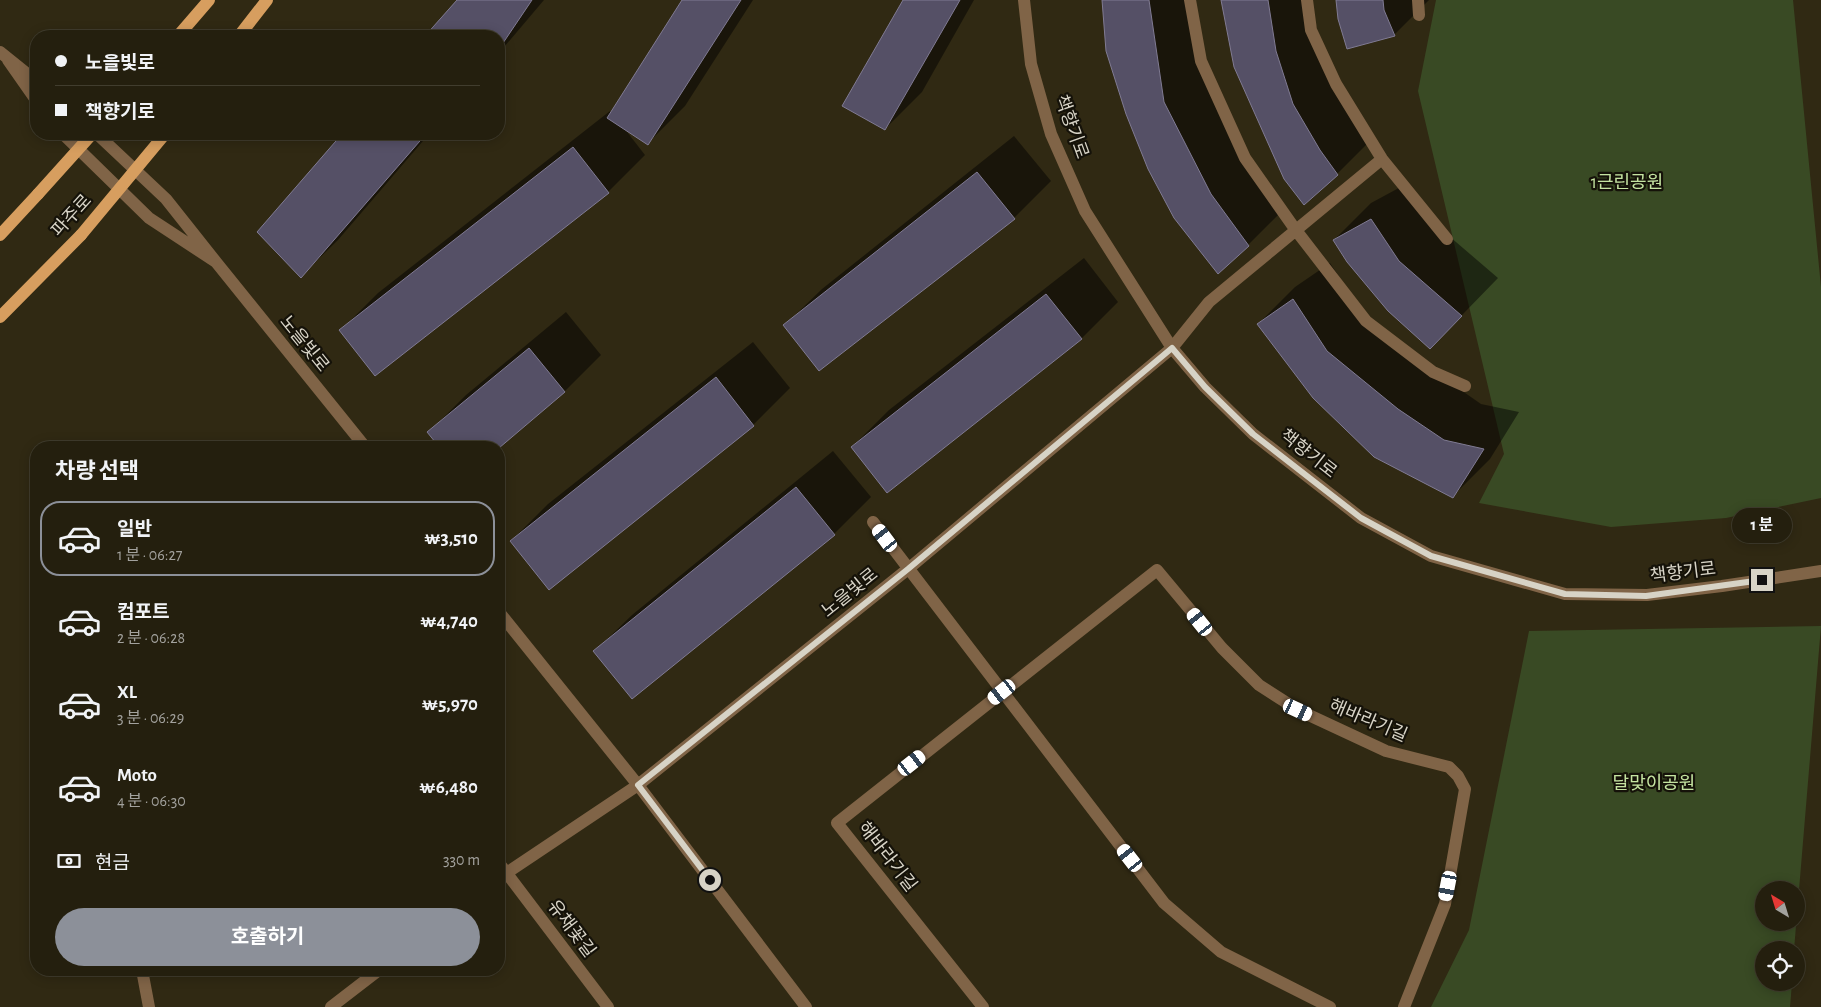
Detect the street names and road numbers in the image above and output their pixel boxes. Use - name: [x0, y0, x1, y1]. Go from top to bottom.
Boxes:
- street label: 책향기로: [1051, 92, 1093, 161]
- street label: 파주로: [48, 191, 95, 240]
- street label: 노을빛로: [276, 312, 333, 375]
- street label: 책향기로: [1276, 425, 1341, 481]
- street label: 책향기로: [1649, 558, 1717, 586]
- street label: 노을빛로: [818, 564, 881, 621]
- street label: 해바라기길: [1326, 695, 1410, 745]
- street label: 해바라기길: [854, 818, 921, 895]
- street label: 유채꽃길: [544, 897, 599, 961]

